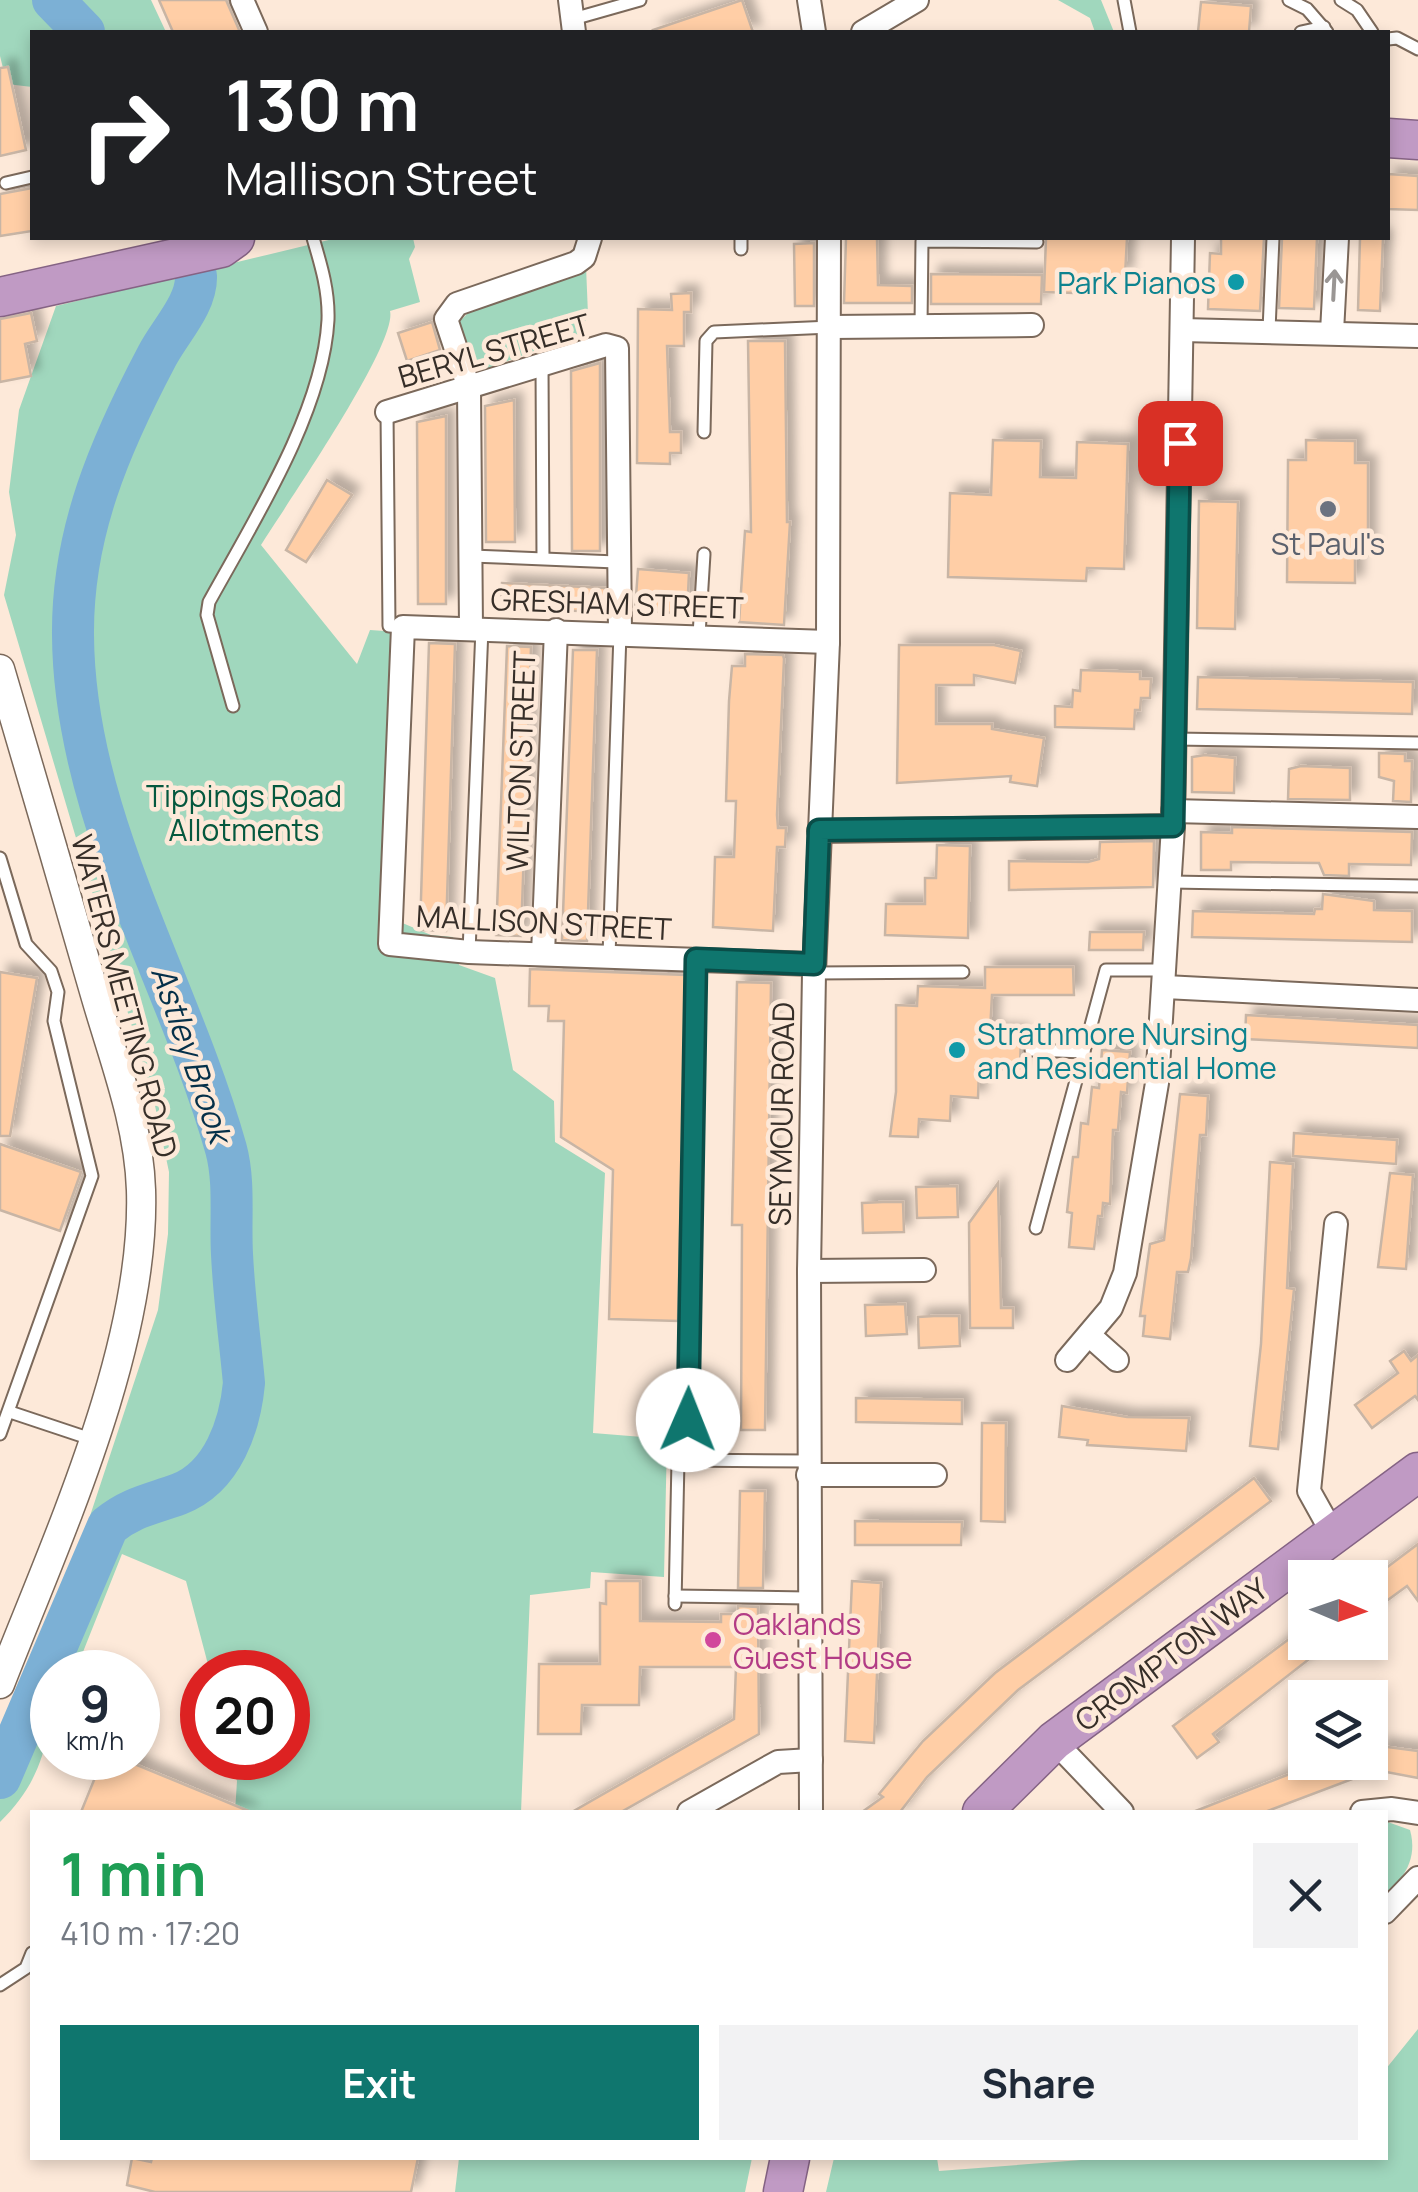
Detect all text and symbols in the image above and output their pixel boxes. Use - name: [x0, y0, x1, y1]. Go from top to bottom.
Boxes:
- text: 130 m: [225, 56, 419, 152]
- icon: right: [60, 70, 190, 200]
- text: Mallison Street: [225, 147, 537, 209]
- place label: Park Pianos: [1057, 262, 1216, 303]
- one-way arrow: [1325, 269, 1344, 301]
- marker: Park Pianos: [1225, 271, 1247, 293]
- street label: BERYL STREET: [393, 303, 595, 397]
- pin: [1138, 401, 1223, 486]
- icon: arrive: [1153, 416, 1208, 471]
- marker: St Paul's: [1317, 498, 1339, 520]
- place label: St Paul's: [1271, 523, 1385, 564]
- street label: GRESHAM STREET: [490, 578, 744, 628]
- street label: WILTON STREET: [496, 650, 544, 872]
- park label: Tippings Road Allotments: [146, 775, 342, 850]
- street label: WATERS MEETING ROAD: [62, 830, 188, 1162]
- street label: MALLISON STREET: [415, 895, 673, 949]
- water label: Astley Brook: [141, 960, 244, 1152]
- street label: SEYMOUR ROAD: [759, 1001, 803, 1227]
- place label: Strathmore Nursing and Residential Home: [977, 1013, 1277, 1088]
- marker: Strathmore Nursing and Residential Home: [946, 1039, 968, 1061]
- position arrow: [636, 1368, 740, 1472]
- north arrow: [1288, 1560, 1388, 1660]
- map controls: [1288, 1560, 1388, 1780]
- street label: CROMPTON WAY: [1066, 1568, 1276, 1740]
- place label: Oaklands Guest House: [733, 1603, 913, 1678]
- marker: Oaklands Guest House: [702, 1629, 724, 1651]
- speed limit sign: 20: [180, 1650, 310, 1780]
- text: 9: [79, 1669, 111, 1737]
- button: layers: [1288, 1680, 1388, 1780]
- text: km/h: [66, 1723, 124, 1758]
- text: 1 min: [60, 1832, 207, 1914]
- button: close: [1253, 1843, 1358, 1948]
- text: 410 m · 17:20: [60, 1911, 240, 1955]
- button: Exit: [60, 2025, 699, 2140]
- button: Share: [719, 2025, 1358, 2140]

